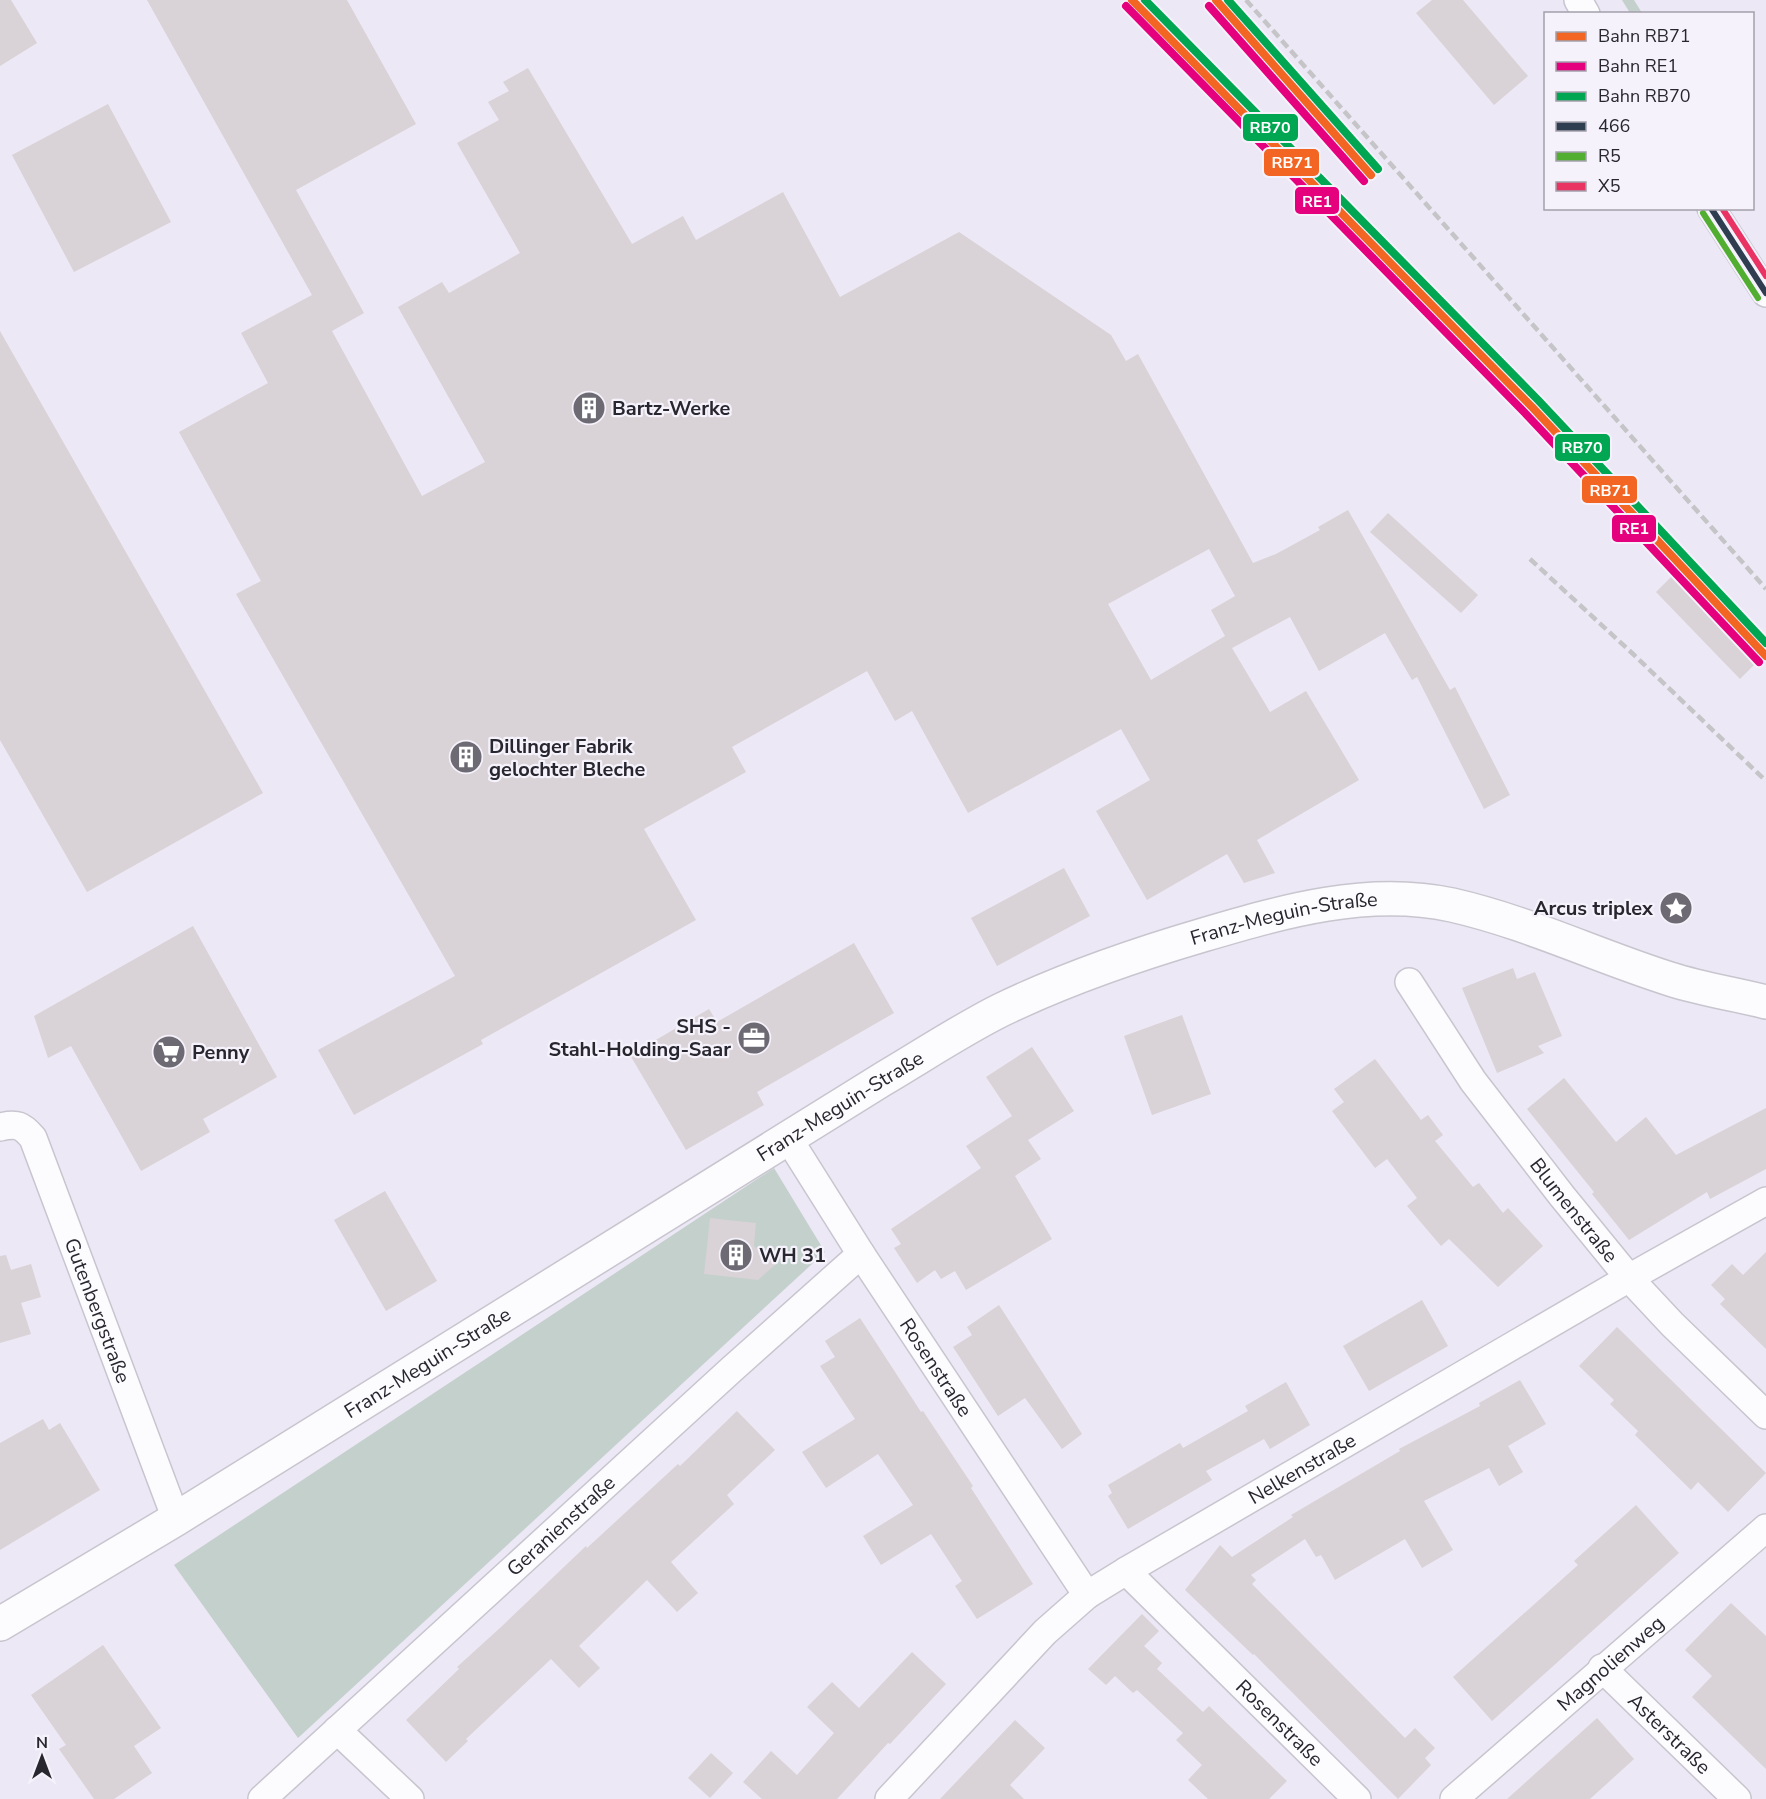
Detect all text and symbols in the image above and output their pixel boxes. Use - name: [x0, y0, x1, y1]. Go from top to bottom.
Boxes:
- legend: [1544, 12, 1754, 210]
- text: Bahn RB71: [1598, 24, 1691, 48]
- text: Bahn RE1: [1598, 54, 1678, 78]
- text: Bahn RB70: [1598, 84, 1691, 108]
- line badge: RB70: [1242, 113, 1299, 142]
- text: 466: [1598, 114, 1630, 138]
- text: RB70: [1249, 117, 1291, 139]
- text: R5: [1598, 144, 1621, 168]
- line badge: RB71: [1263, 148, 1320, 177]
- text: RB71: [1271, 152, 1313, 174]
- text: X5: [1598, 174, 1621, 198]
- line badge: RE1: [1294, 186, 1340, 215]
- text: RE1: [1302, 191, 1332, 213]
- building icon: Bartz-Werke: [571, 390, 607, 426]
- place label: Bartz-Werke: [612, 395, 731, 422]
- line badge: RB70: [1554, 433, 1611, 462]
- text: RB70: [1561, 437, 1603, 459]
- line badge: RB71: [1581, 475, 1638, 504]
- text: RB71: [1589, 480, 1631, 502]
- line badge: RE1: [1611, 514, 1657, 543]
- text: RE1: [1619, 518, 1649, 540]
- place label: Dillinger Fabrik gelochter Bleche: [489, 733, 646, 783]
- building icon: Dillinger Fabrik gelochter Bleche: [448, 739, 484, 775]
- street label: Franz-Meguin-Straße: [1187, 885, 1378, 952]
- place icon: Arcus triplex: [1658, 890, 1694, 926]
- place label: Arcus triplex: [1534, 895, 1654, 922]
- place label: SHS - Stahl-Holding-Saar: [548, 1013, 731, 1063]
- office icon: SHS - Stahl-Holding-Saar: [736, 1020, 772, 1056]
- supermarket icon: Penny: [151, 1034, 187, 1070]
- place label: Penny: [192, 1039, 250, 1066]
- street label: Franz-Meguin-Straße: [752, 1044, 929, 1168]
- street label: Blumenstraße: [1524, 1152, 1624, 1268]
- street label: Gutenbergstraße: [58, 1234, 137, 1387]
- building icon: WH 31: [718, 1237, 754, 1273]
- place label: WH 31: [759, 1242, 826, 1269]
- street label: Franz-Meguin-Straße: [339, 1301, 516, 1425]
- street label: Rosenstraße: [894, 1313, 979, 1422]
- street label: Nelkenstraße: [1243, 1427, 1361, 1510]
- street label: Geranienstraße: [501, 1469, 621, 1582]
- street label: Magnolienweg: [1551, 1609, 1670, 1717]
- street label: Rosenstraße: [1230, 1673, 1329, 1772]
- street label: Asterstraße: [1622, 1687, 1717, 1780]
- north arrow: [12, 1727, 72, 1787]
- text: N: [36, 1732, 48, 1754]

